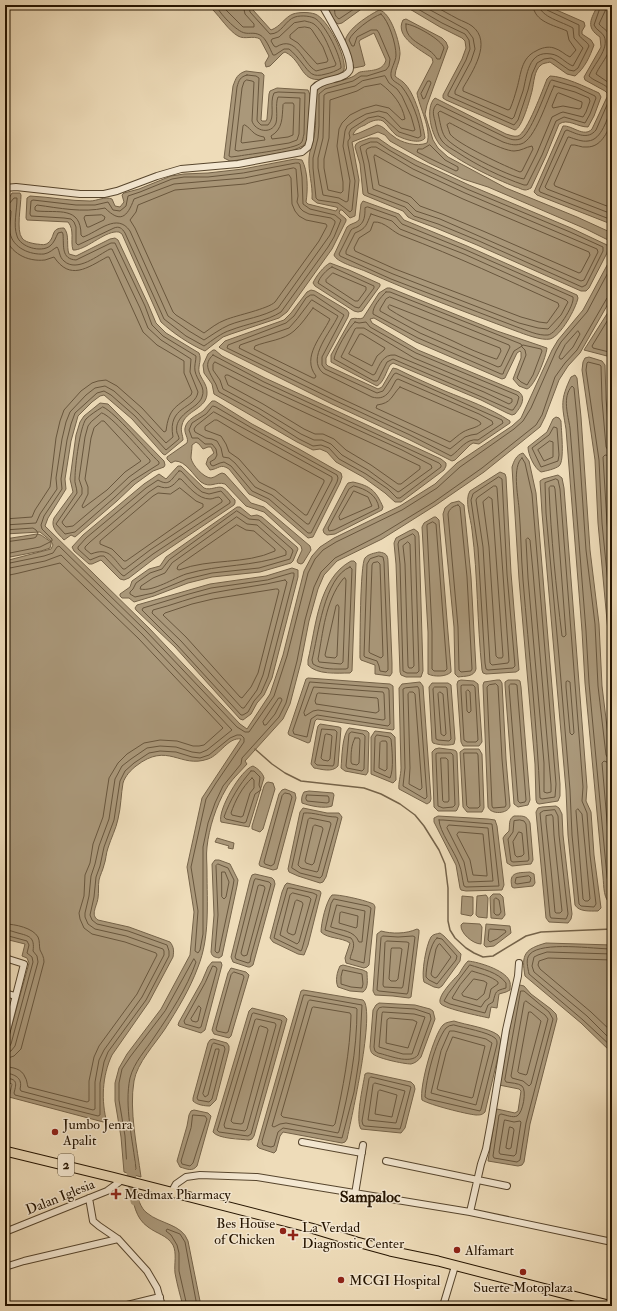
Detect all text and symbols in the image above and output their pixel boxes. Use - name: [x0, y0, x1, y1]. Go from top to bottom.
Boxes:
- place label: Jumbo Jenra Apalit: [62, 1116, 133, 1150]
- marker: Jumbo Jenra Apalit: [50, 1127, 60, 1137]
- road number: 2: [58, 1154, 74, 1176]
- street label: Dalan Iglesia: [23, 1175, 97, 1219]
- place label: Medmax Pharmacy: [124, 1186, 232, 1204]
- district label: Sampaloc: [340, 1187, 401, 1208]
- marker: Medmax Pharmacy: [111, 1189, 121, 1199]
- place label: Bes House of Chicken: [214, 1215, 275, 1248]
- place label: La Verdad Diagnostic Center: [302, 1219, 405, 1252]
- marker: Bes House of Chicken: [278, 1226, 288, 1236]
- marker: La Verdad Diagnostic Center: [287, 1229, 299, 1241]
- place label: Alfamart: [464, 1242, 515, 1259]
- marker: Alfamart: [452, 1245, 462, 1255]
- marker: Suerte Motoplaza: [518, 1267, 528, 1277]
- place label: MCGI Hospital: [349, 1272, 441, 1290]
- marker: MCGI Hospital: [336, 1275, 346, 1285]
- place label: Suerte Motoplaza: [473, 1279, 573, 1297]

